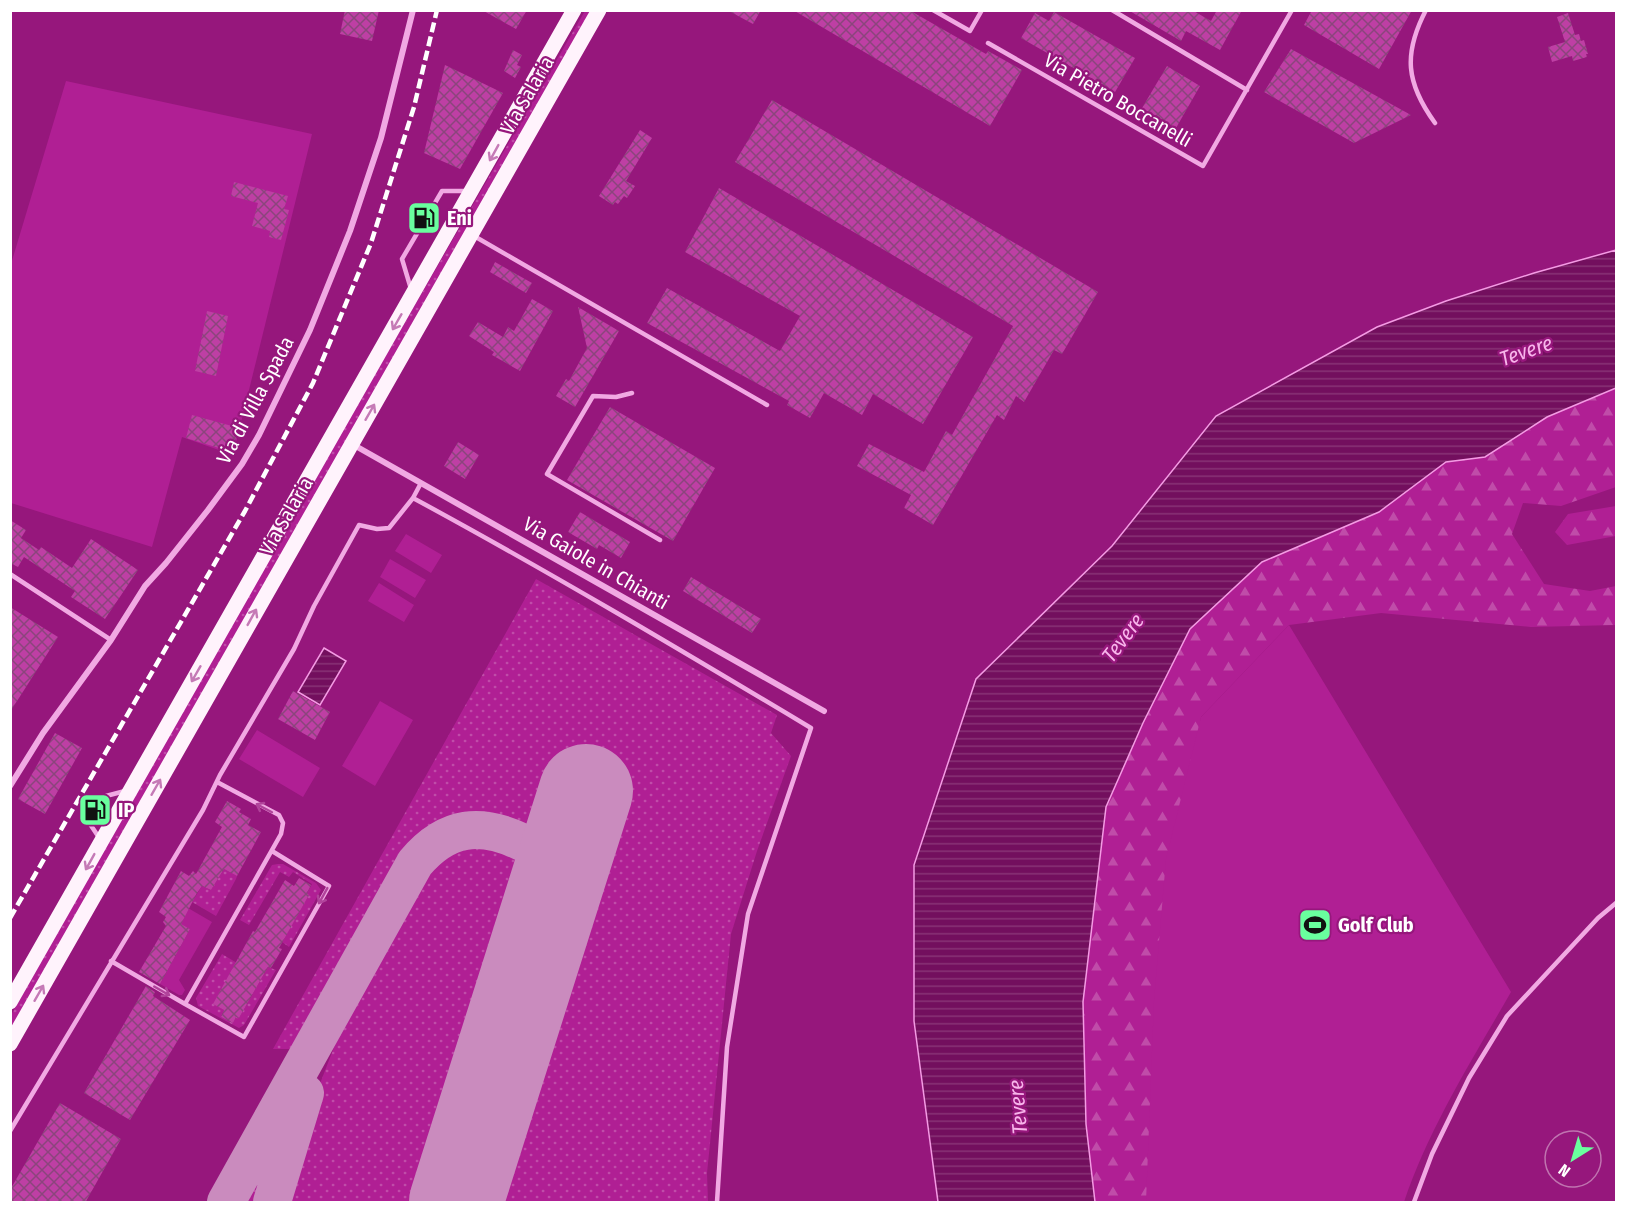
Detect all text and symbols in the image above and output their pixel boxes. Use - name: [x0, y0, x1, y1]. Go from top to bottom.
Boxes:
- street label: Via Pietro Boccanelli: [1040, 48, 1196, 152]
- street label: Via Salaria: [495, 52, 559, 138]
- one-way arrow: [488, 144, 500, 161]
- fuel station icon: Eni: [406, 200, 442, 236]
- place label: Eni: [447, 206, 472, 230]
- one-way arrow: [391, 313, 403, 330]
- water label: Tevere: [1496, 330, 1556, 372]
- street label: Via di Villa Spada: [211, 332, 299, 468]
- one-way arrow: [364, 404, 376, 421]
- street label: Via Salaria: [254, 473, 318, 559]
- street label: Via Gaiole in Chianti: [519, 512, 673, 614]
- water label: Tevere: [1096, 608, 1150, 667]
- one-way arrow: [247, 609, 258, 627]
- one-way arrow: [190, 665, 202, 682]
- one-way arrow: [150, 779, 162, 796]
- fuel station icon: IP: [77, 792, 113, 828]
- place label: IP: [118, 798, 134, 822]
- one-way arrow: [256, 802, 274, 813]
- one-way arrow: [84, 853, 96, 870]
- one-way arrow: [317, 887, 328, 905]
- sports icon: Golf Club: [1297, 907, 1333, 943]
- place label: Golf Club: [1338, 913, 1414, 937]
- one-way arrow: [34, 985, 46, 1002]
- one-way arrow: [153, 985, 170, 997]
- water label: Tevere: [1003, 1079, 1033, 1135]
- north arrow: [1543, 1129, 1603, 1189]
- text: N: [1555, 1160, 1574, 1181]

